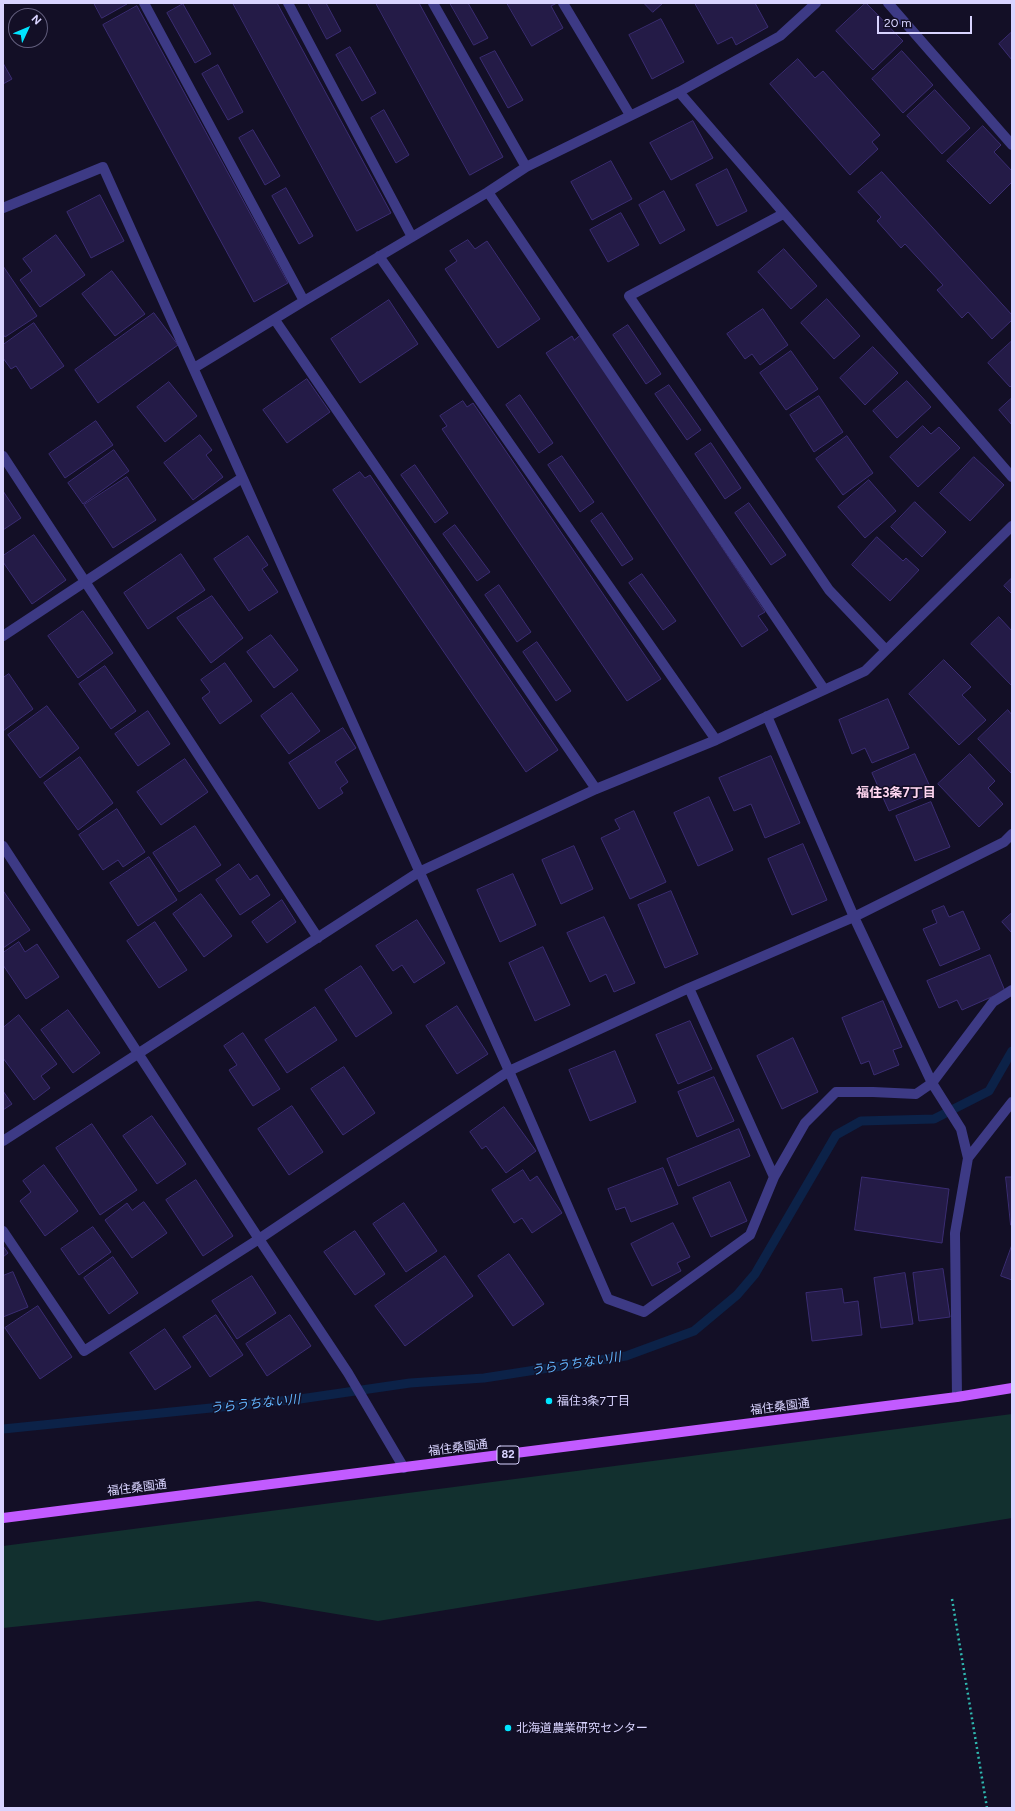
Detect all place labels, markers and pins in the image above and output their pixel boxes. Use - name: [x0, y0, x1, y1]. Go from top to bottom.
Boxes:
- place label: 福住3条7丁目: [557, 1394, 630, 1408]
- marker: 福住3条7丁目: [544, 1396, 554, 1406]
- place label: 北海道農業研究センター: [516, 1721, 648, 1735]
- marker: 北海道農業研究センター: [503, 1723, 513, 1733]

